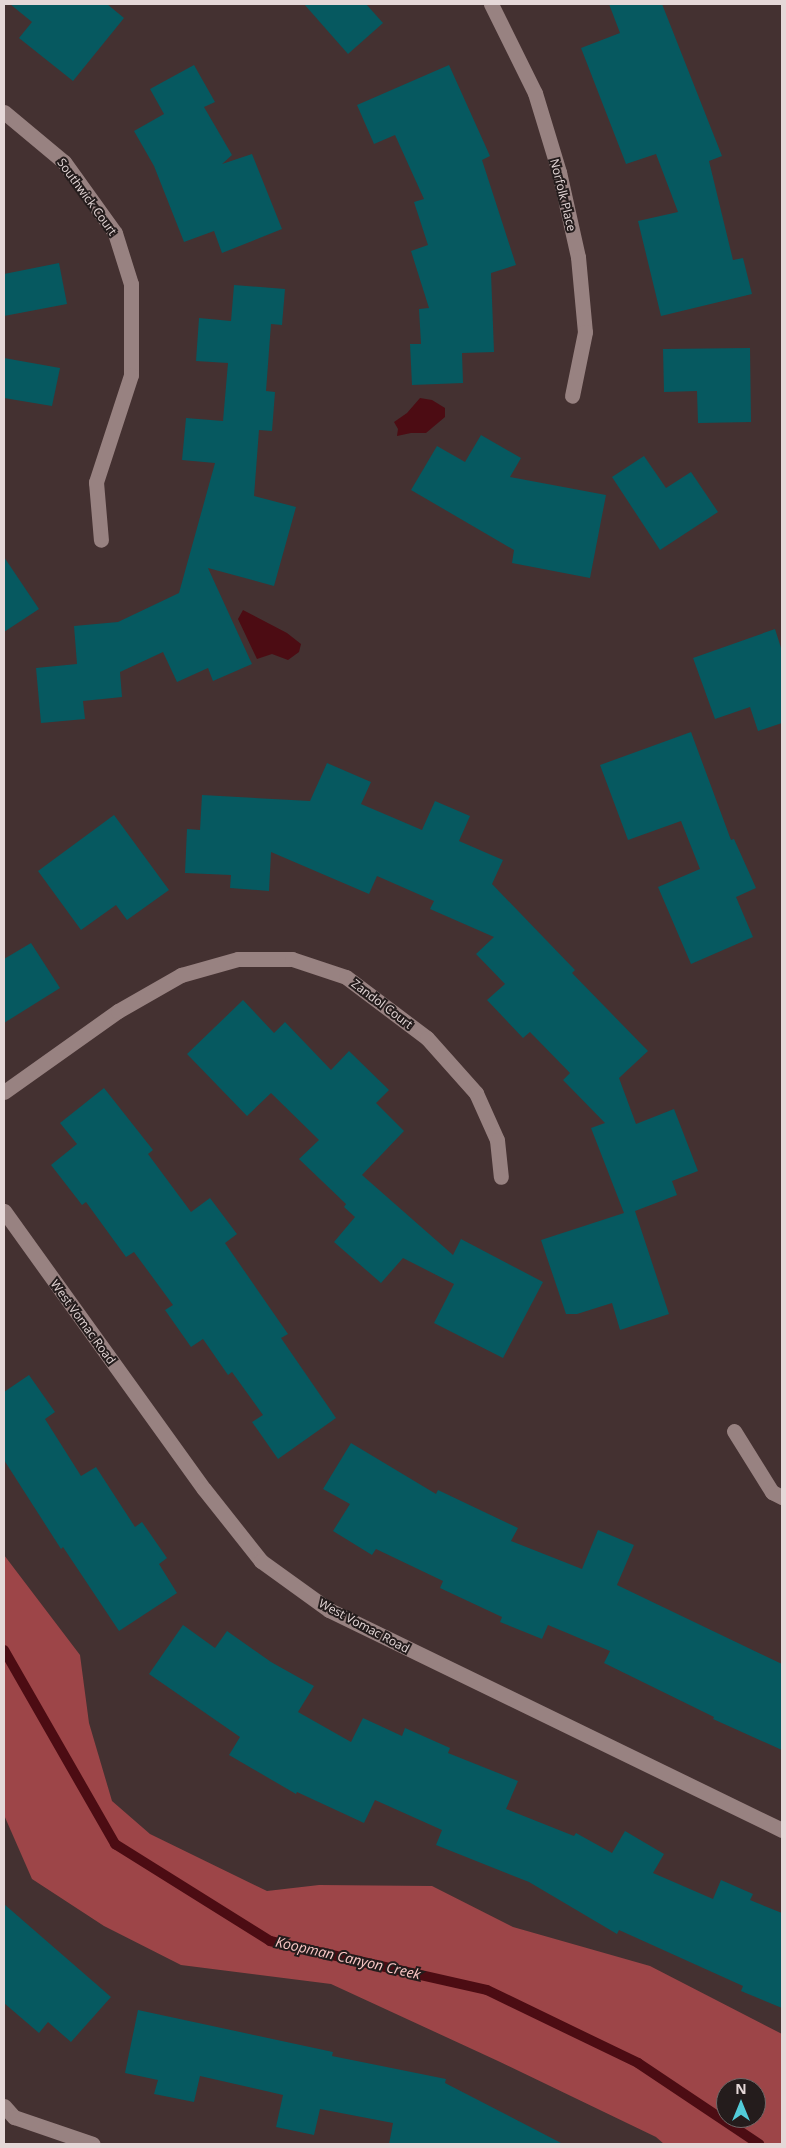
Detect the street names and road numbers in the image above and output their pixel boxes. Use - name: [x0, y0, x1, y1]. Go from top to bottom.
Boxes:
- street label: Southwick Court: [54, 156, 120, 238]
- street label: Norfolk Place: [547, 157, 579, 233]
- street label: Zandol Court: [349, 976, 415, 1032]
- street label: West Vomac Road: [48, 1277, 118, 1367]
- street label: West Vomac Road: [316, 1596, 412, 1656]

